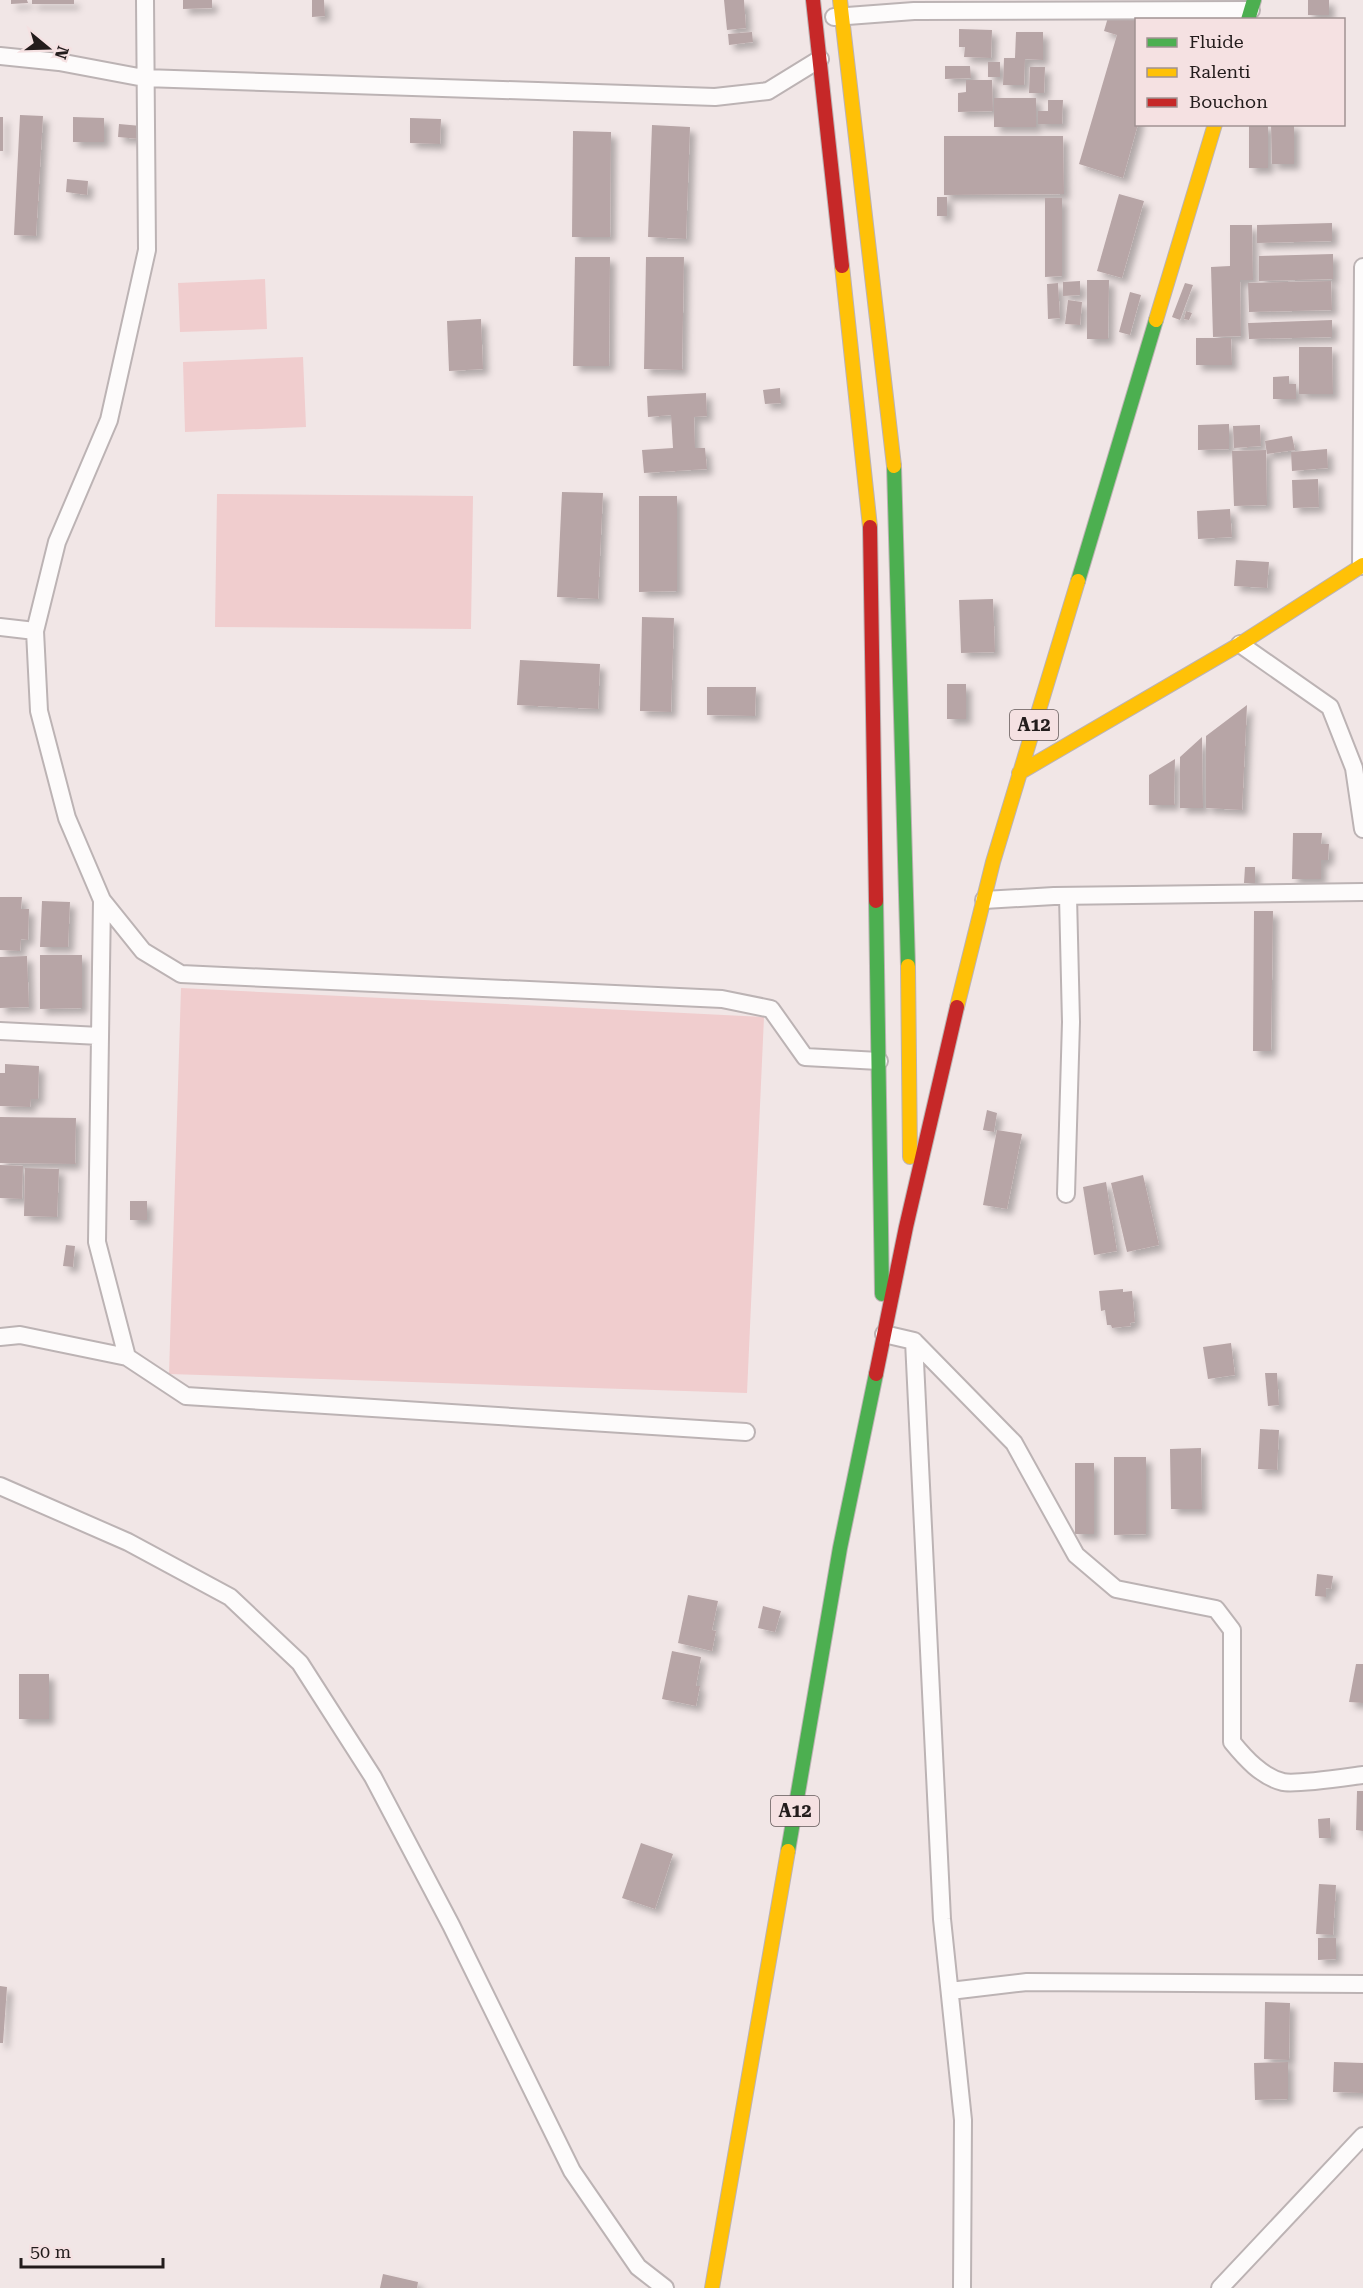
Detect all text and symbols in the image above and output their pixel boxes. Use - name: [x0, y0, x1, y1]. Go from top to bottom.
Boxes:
- north arrow: [18, 18, 78, 78]
- legend: [1135, 18, 1345, 126]
- text: Fluide: [1189, 31, 1244, 52]
- text: N: [51, 44, 73, 62]
- text: Ralenti: [1189, 61, 1251, 82]
- text: Bouchon: [1189, 91, 1268, 112]
- road number: A12: [1010, 710, 1058, 740]
- road number: A12: [771, 1796, 819, 1826]
- scale bar: [21, 2231, 164, 2269]
- text: 50 m: [30, 2241, 71, 2262]

